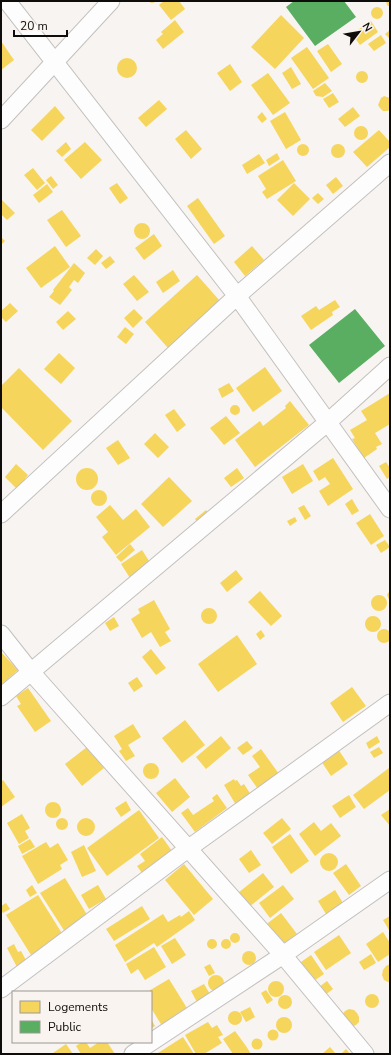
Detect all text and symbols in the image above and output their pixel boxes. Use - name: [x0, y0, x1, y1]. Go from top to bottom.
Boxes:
- scale bar: [14, 12, 67, 38]
- north arrow: [339, 12, 379, 52]
- text: 20 m: [20, 18, 48, 34]
- text: N: [359, 20, 376, 34]
- legend: [12, 991, 152, 1043]
- text: Logements: [48, 999, 108, 1015]
- text: Public: [48, 1019, 82, 1035]

